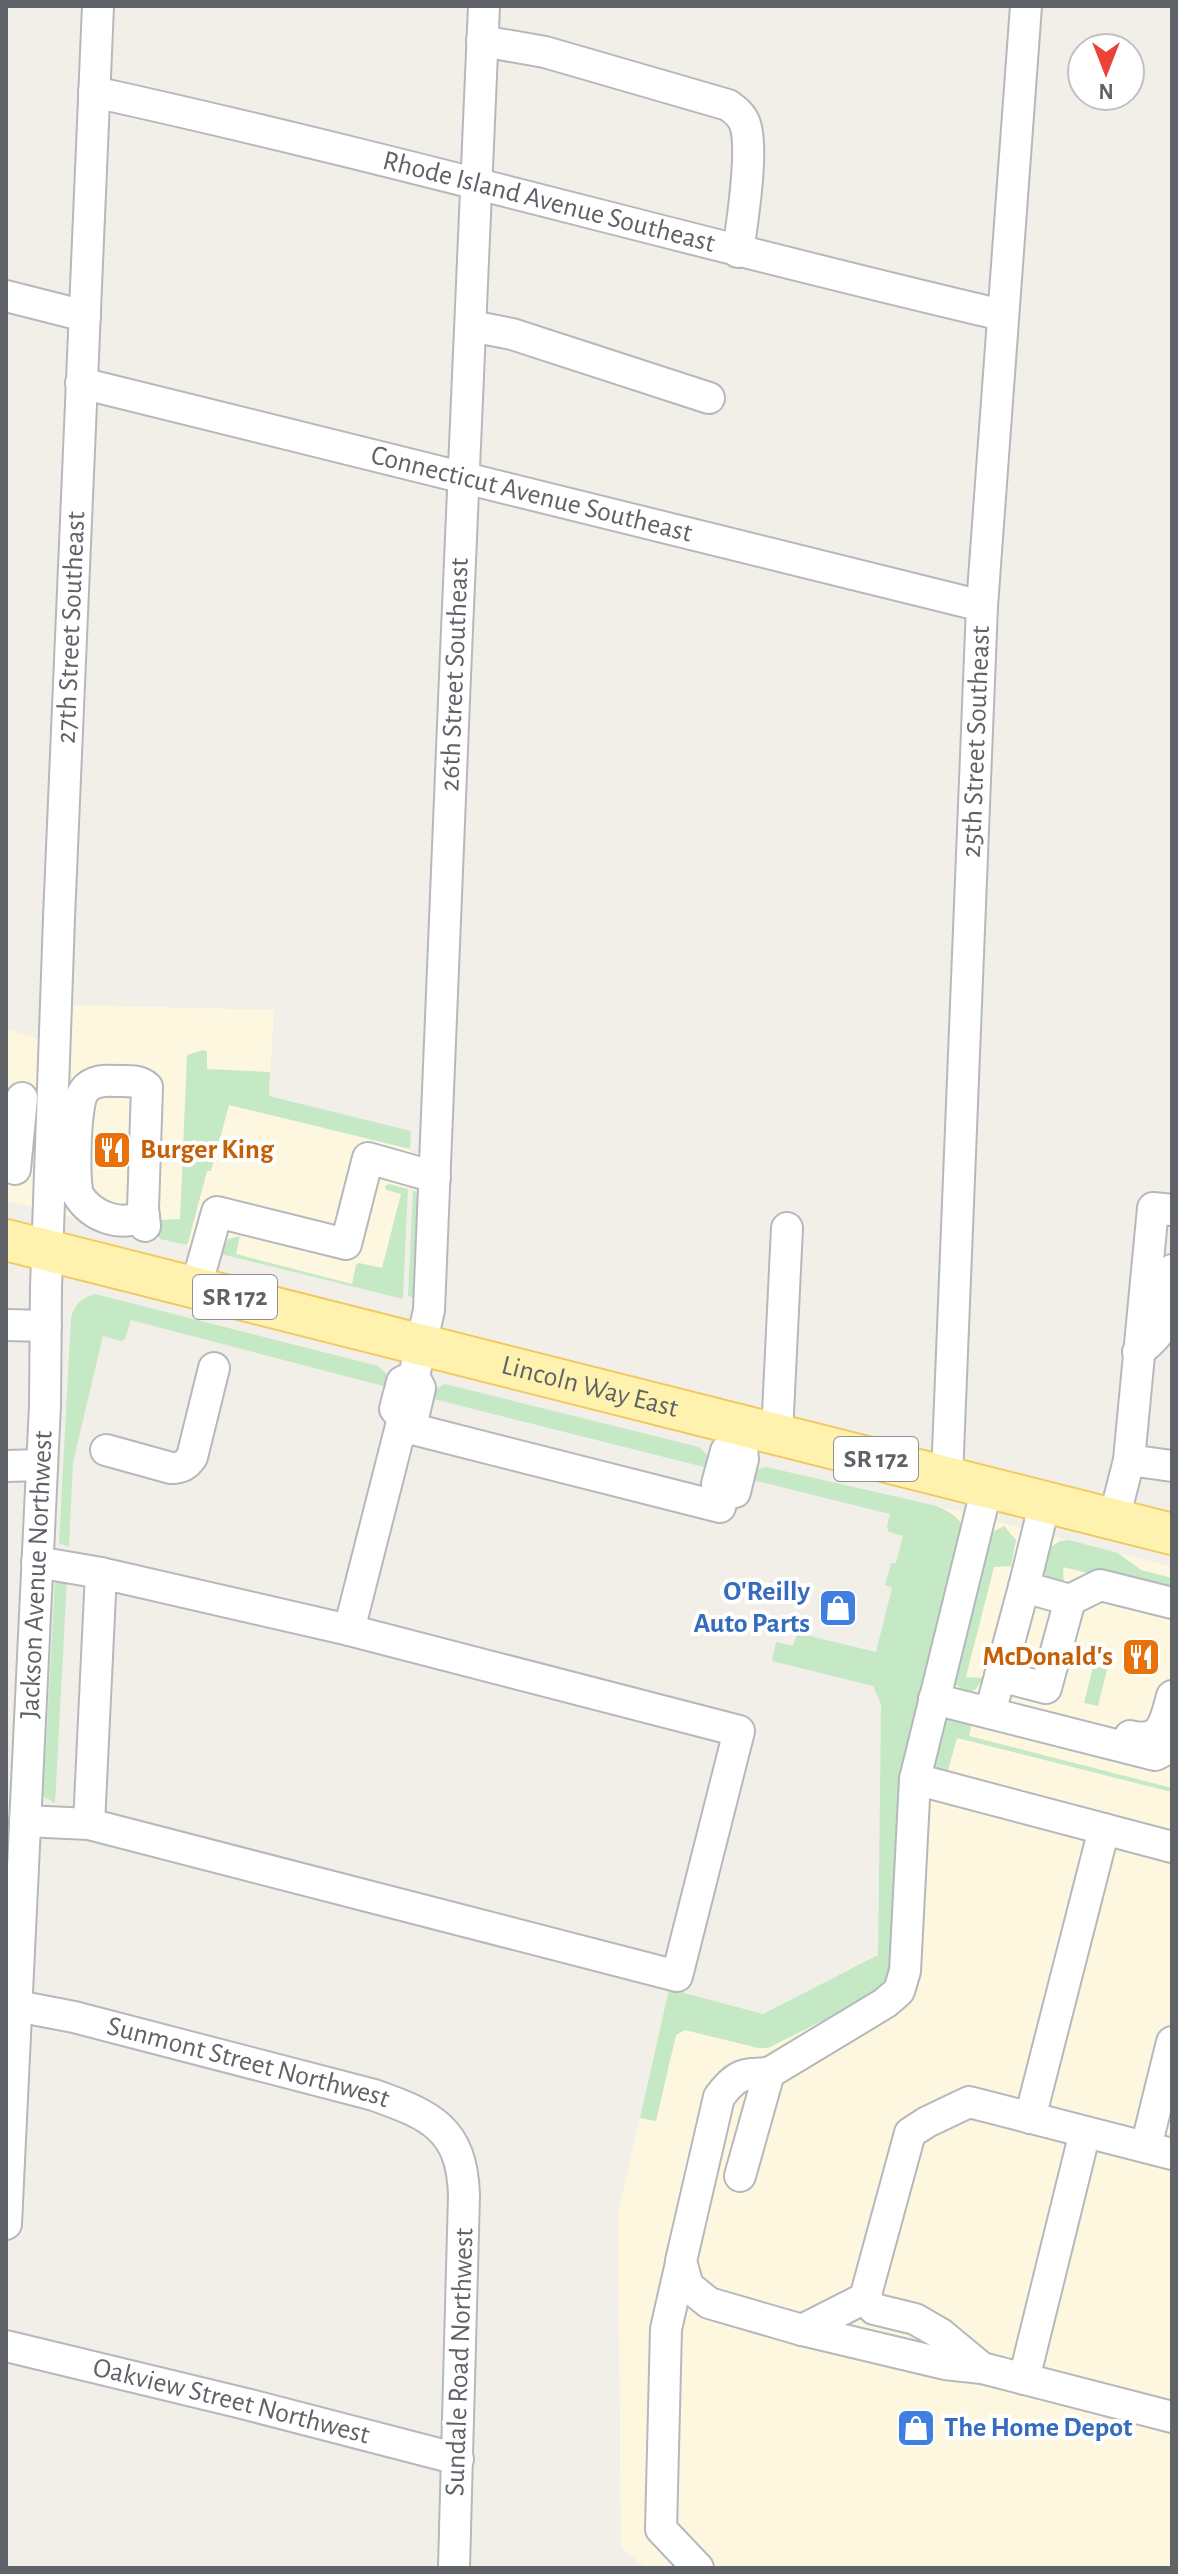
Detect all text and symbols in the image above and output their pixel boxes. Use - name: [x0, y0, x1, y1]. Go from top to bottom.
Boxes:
- north arrow: [1066, 32, 1146, 112]
- text: N: [1098, 80, 1114, 102]
- street label: Rhode Island Avenue Southeast: [380, 147, 718, 258]
- street label: Connecticut Avenue Southeast: [368, 441, 695, 548]
- street label: 27th Street Southeast: [52, 511, 90, 744]
- street label: 26th Street Southeast: [436, 557, 474, 792]
- street label: 25th Street Southeast: [958, 625, 995, 858]
- restaurant icon: Burger King: [91, 1129, 133, 1171]
- place label: Burger King: [140, 1136, 275, 1164]
- road number: SR 172: [193, 1275, 277, 1319]
- street label: Lincoln Way East: [498, 1351, 681, 1423]
- street label: Jackson Avenue Northwest: [16, 1430, 58, 1720]
- road number: SR 172: [834, 1437, 918, 1481]
- place label: O'Reilly Auto Parts: [694, 1578, 810, 1638]
- shop icon: O'Reilly Auto Parts: [817, 1587, 859, 1629]
- restaurant icon: McDonald's: [1120, 1636, 1162, 1678]
- place label: McDonald's: [983, 1643, 1113, 1671]
- street label: Sunmont Street Northwest: [104, 2012, 394, 2113]
- street label: Sundale Road Northwest: [441, 2227, 479, 2497]
- street label: Oakview Street Northwest: [90, 2354, 373, 2449]
- shop icon: The Home Depot: [895, 2407, 937, 2449]
- place label: The Home Depot: [944, 2414, 1133, 2442]

